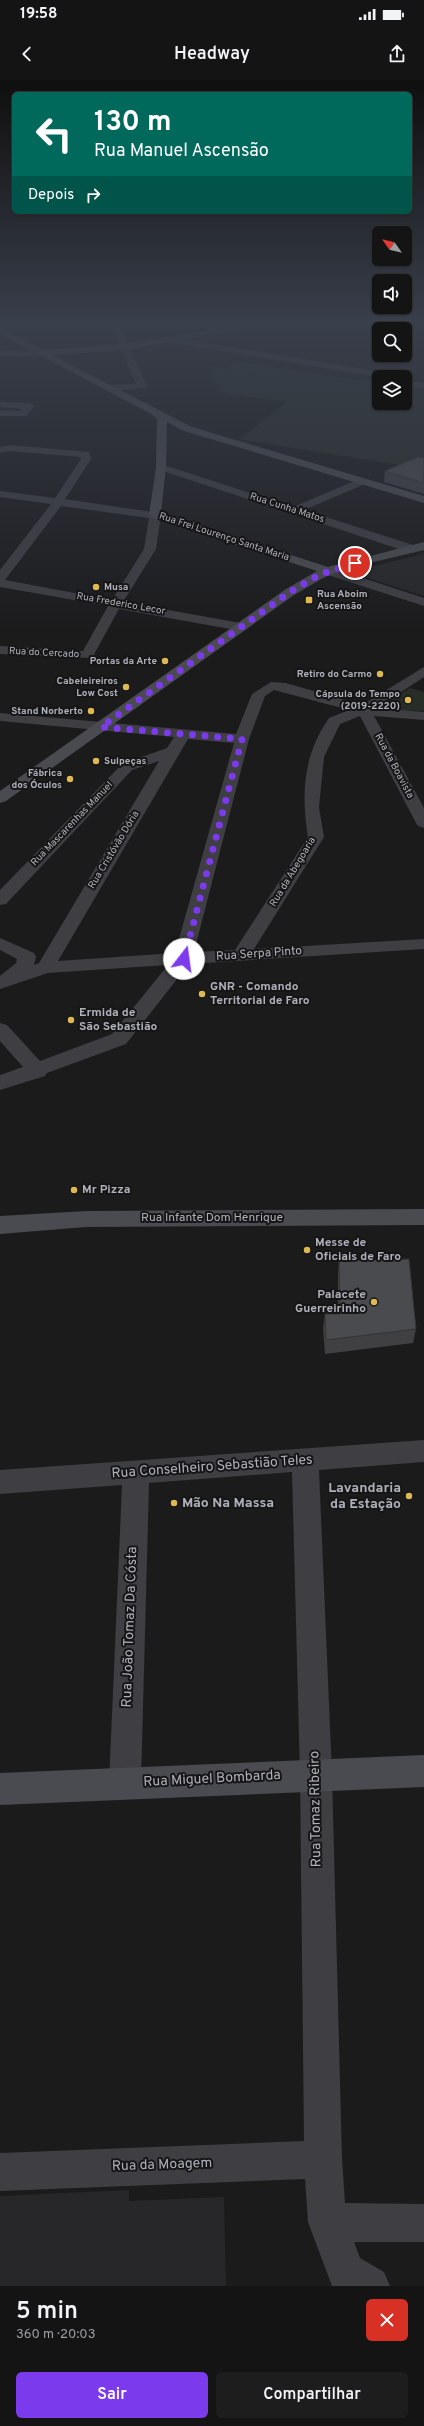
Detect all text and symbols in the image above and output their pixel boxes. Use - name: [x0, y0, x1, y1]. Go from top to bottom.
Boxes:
- text: 19:58: [20, 5, 57, 24]
- icon: back: [16, 43, 38, 65]
- text: Headway: [174, 43, 250, 66]
- icon: share: [386, 43, 408, 65]
- text: 130 m: [94, 105, 172, 141]
- icon: left: [28, 108, 80, 160]
- text: Rua Manuel Ascensão: [94, 140, 269, 163]
- icon: right: [82, 184, 104, 206]
- text: Depois: [28, 186, 74, 205]
- north arrow: [372, 226, 412, 266]
- map controls: [372, 226, 412, 410]
- button: sound: [372, 274, 412, 314]
- button: search: [372, 322, 412, 362]
- button: layers: [372, 370, 412, 410]
- street label: Rua Cunha Matos: [248, 490, 326, 526]
- street label: Rua Frei Lourenço Santa Maria: [157, 510, 291, 564]
- pin: [338, 546, 372, 580]
- icon: arrive: [344, 552, 366, 574]
- place label: Musa: [104, 581, 128, 594]
- marker: Musa: [91, 582, 101, 592]
- place label: Rua Aboim Ascensão: [317, 588, 368, 613]
- street label: Rua Frederico Lecor: [76, 590, 167, 618]
- marker: Rua Aboim Ascensão: [304, 595, 314, 605]
- street label: Rua do Cercado: [8, 645, 80, 661]
- place label: Portas da Arte: [90, 655, 157, 668]
- marker: Portas da Arte: [160, 656, 170, 666]
- place label: Retiro do Carmo: [297, 668, 372, 681]
- marker: Retiro do Carmo: [375, 669, 385, 679]
- place label: Cabeleireiros Low Cost: [57, 675, 118, 700]
- marker: Cabeleireiros Low Cost: [121, 682, 131, 692]
- place label: Cápsula do Tempo (2019-2220): [316, 688, 400, 713]
- marker: Cápsula do Tempo (2019-2220): [403, 695, 413, 705]
- place label: Stand Norberto: [11, 705, 83, 718]
- marker: Stand Norberto: [86, 706, 96, 716]
- street label: Rua da Boavista: [371, 731, 417, 801]
- place label: Sulpeças: [104, 755, 146, 768]
- marker: Sulpeças: [91, 756, 101, 766]
- place label: Fábrica dos Óculos: [11, 767, 62, 792]
- marker: Fábrica dos Óculos: [65, 774, 75, 784]
- street label: Rua Mascarenhas Manuel: [28, 779, 116, 869]
- street label: Rua Cristóvão Dória: [86, 809, 142, 891]
- street label: Rua da Abegoaria: [267, 835, 319, 909]
- position arrow: [163, 938, 205, 980]
- street label: Rua Serpa Pinto: [215, 943, 303, 965]
- place label: GNR - Comando Territorial de Faro: [210, 979, 310, 1009]
- marker: GNR - Comando Territorial de Faro: [197, 989, 207, 999]
- place label: Ermida de São Sebastião: [79, 1005, 158, 1035]
- marker: Ermida de São Sebastião: [66, 1015, 76, 1025]
- place label: Mr Pizza: [82, 1182, 131, 1198]
- marker: Mr Pizza: [69, 1185, 79, 1195]
- street label: Rua Infante Dom Henrique: [141, 1210, 283, 1226]
- place label: Messe de Oficiais de Faro: [315, 1235, 401, 1265]
- marker: Messe de Oficiais de Faro: [302, 1245, 312, 1255]
- place label: Palacete Guerreirinho: [295, 1287, 366, 1317]
- marker: Palacete Guerreirinho: [369, 1297, 379, 1307]
- street label: Rua Conselheiro Sebastião Teles: [111, 1451, 313, 1483]
- place label: Lavandaria da Estação: [328, 1480, 401, 1513]
- marker: Lavandaria da Estação: [404, 1491, 414, 1501]
- place label: Mão Na Massa: [182, 1495, 274, 1512]
- marker: Mão Na Massa: [169, 1498, 179, 1508]
- street label: Rua João Tomaz Da Cósta: [119, 1546, 141, 1708]
- street label: Rua Tomaz Ribeiro: [306, 1750, 326, 1867]
- street label: Rua Miguel Bombarda: [143, 1767, 281, 1791]
- street label: Rua da Moagem: [111, 2155, 213, 2175]
- text: 5 min: [16, 2297, 78, 2327]
- button: close: [366, 2299, 408, 2341]
- text: 360 m · 20:03: [16, 2327, 96, 2343]
- button: Sair: [16, 2372, 208, 2418]
- button: Compartilhar: [216, 2372, 408, 2418]

